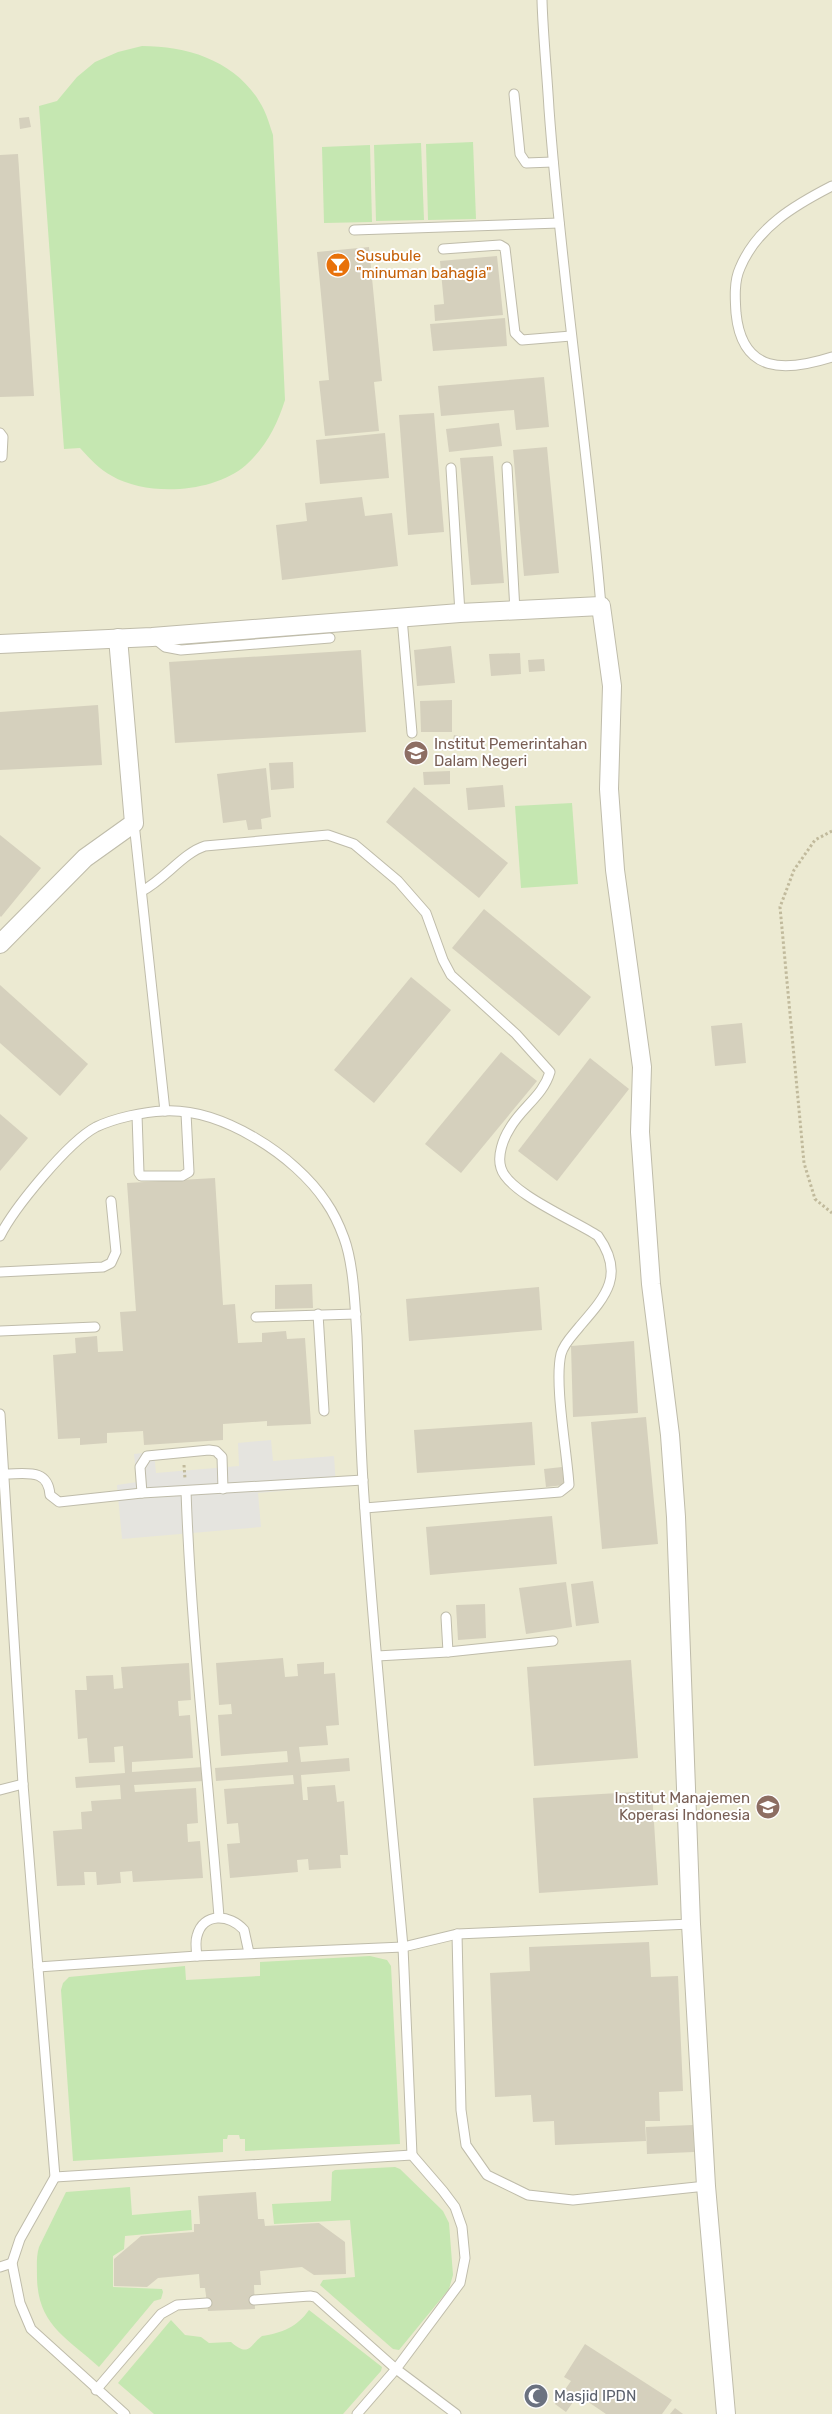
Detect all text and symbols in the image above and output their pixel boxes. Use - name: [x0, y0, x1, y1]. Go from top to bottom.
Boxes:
- place label: Susubule "minuman bahagia": [356, 247, 492, 282]
- bar icon: Susubule "minuman bahagia": [325, 252, 351, 278]
- place label: Institut Pemerintahan Dalam Negeri: [434, 735, 587, 770]
- school or university icon: Institut Pemerintahan Dalam Negeri: [403, 740, 429, 766]
- place label: Institut Manajemen Koperasi Indonesia: [615, 1789, 750, 1824]
- school or university icon: Institut Manajemen Koperasi Indonesia: [755, 1794, 781, 1820]
- mosque icon: Masjid IPDN: [523, 2383, 549, 2409]
- place label: Masjid IPDN: [554, 2387, 636, 2405]

